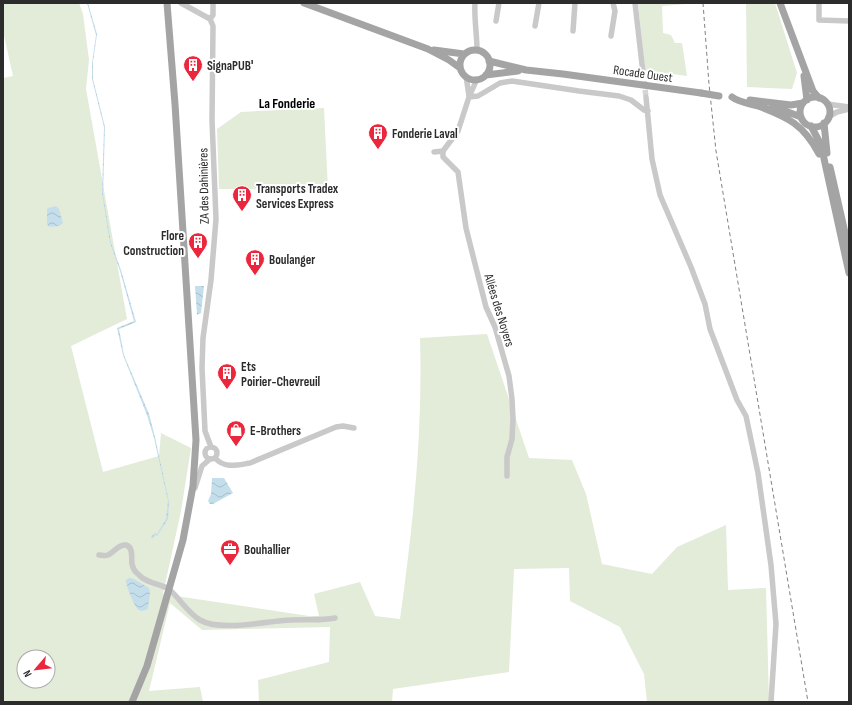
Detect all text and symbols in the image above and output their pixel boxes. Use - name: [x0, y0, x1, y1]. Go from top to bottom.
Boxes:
- building icon: SignaPUB': [182, 54, 204, 82]
- place label: SignaPUB': [207, 58, 253, 74]
- street label: Rocade Ouest: [612, 62, 674, 86]
- district label: La Fonderie: [259, 95, 315, 112]
- building icon: Fonderie Laval: [367, 122, 389, 150]
- place label: Fonderie Laval: [392, 126, 458, 142]
- street label: ZA des Dahinières: [195, 147, 213, 224]
- place label: Transports Tradex Services Express: [256, 181, 339, 212]
- building icon: Transports Tradex Services Express: [231, 184, 253, 212]
- place label: Flore Construction: [123, 228, 184, 259]
- building icon: Flore Construction: [187, 231, 209, 259]
- building icon: Boulanger: [244, 248, 266, 276]
- place label: Boulanger: [269, 252, 315, 268]
- street label: Allées des Noyers: [480, 271, 518, 349]
- place label: Ets Poirier-Chevreuil: [241, 359, 321, 390]
- building icon: Ets Poirier-Chevreuil: [216, 362, 238, 390]
- shop icon: E-Brothers: [225, 419, 247, 447]
- place label: E-Brothers: [250, 423, 301, 439]
- office icon: Bouhallier: [219, 538, 241, 566]
- place label: Bouhallier: [244, 542, 290, 558]
- north arrow: [16, 649, 56, 689]
- text: N: [20, 668, 35, 679]

